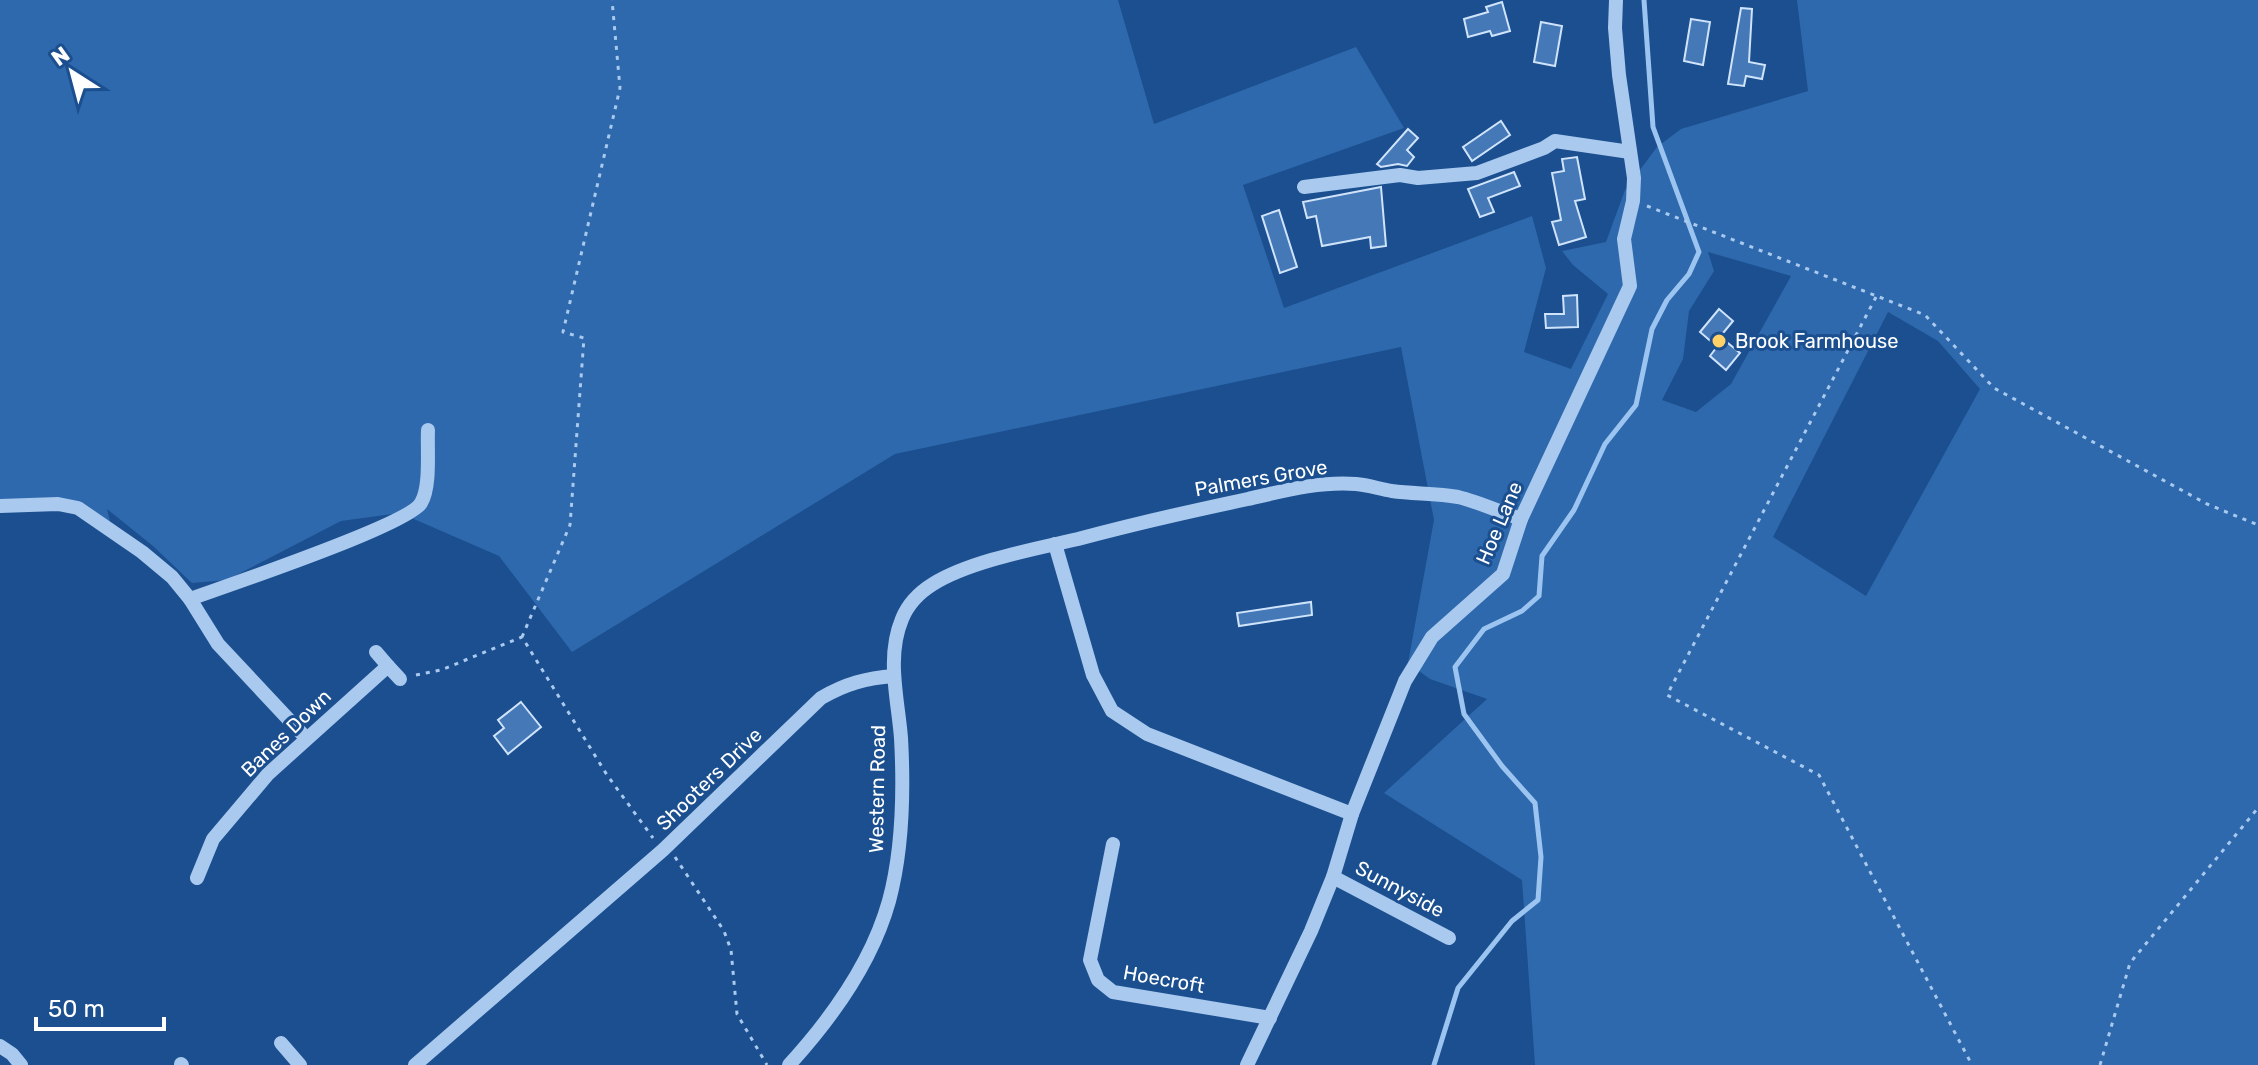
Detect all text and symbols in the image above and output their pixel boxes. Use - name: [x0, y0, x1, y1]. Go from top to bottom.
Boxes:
- north arrow: [32, 32, 112, 112]
- text: N: [46, 41, 75, 72]
- place label: Brook Farmhouse: [1735, 329, 1898, 353]
- marker: Brook Farmhouse: [1710, 332, 1728, 350]
- street label: Palmers Grove: [1193, 455, 1329, 501]
- street label: Hoe Lane: [1471, 478, 1527, 568]
- street label: Banes Down: [236, 684, 336, 782]
- street label: Shooters Drive: [651, 723, 767, 835]
- street label: Western Road: [864, 725, 890, 853]
- street label: Sunnyside: [1351, 856, 1449, 922]
- street label: Hoecroft: [1121, 960, 1207, 998]
- scale bar: [36, 981, 164, 1031]
- text: 50 m: [48, 995, 105, 1023]

